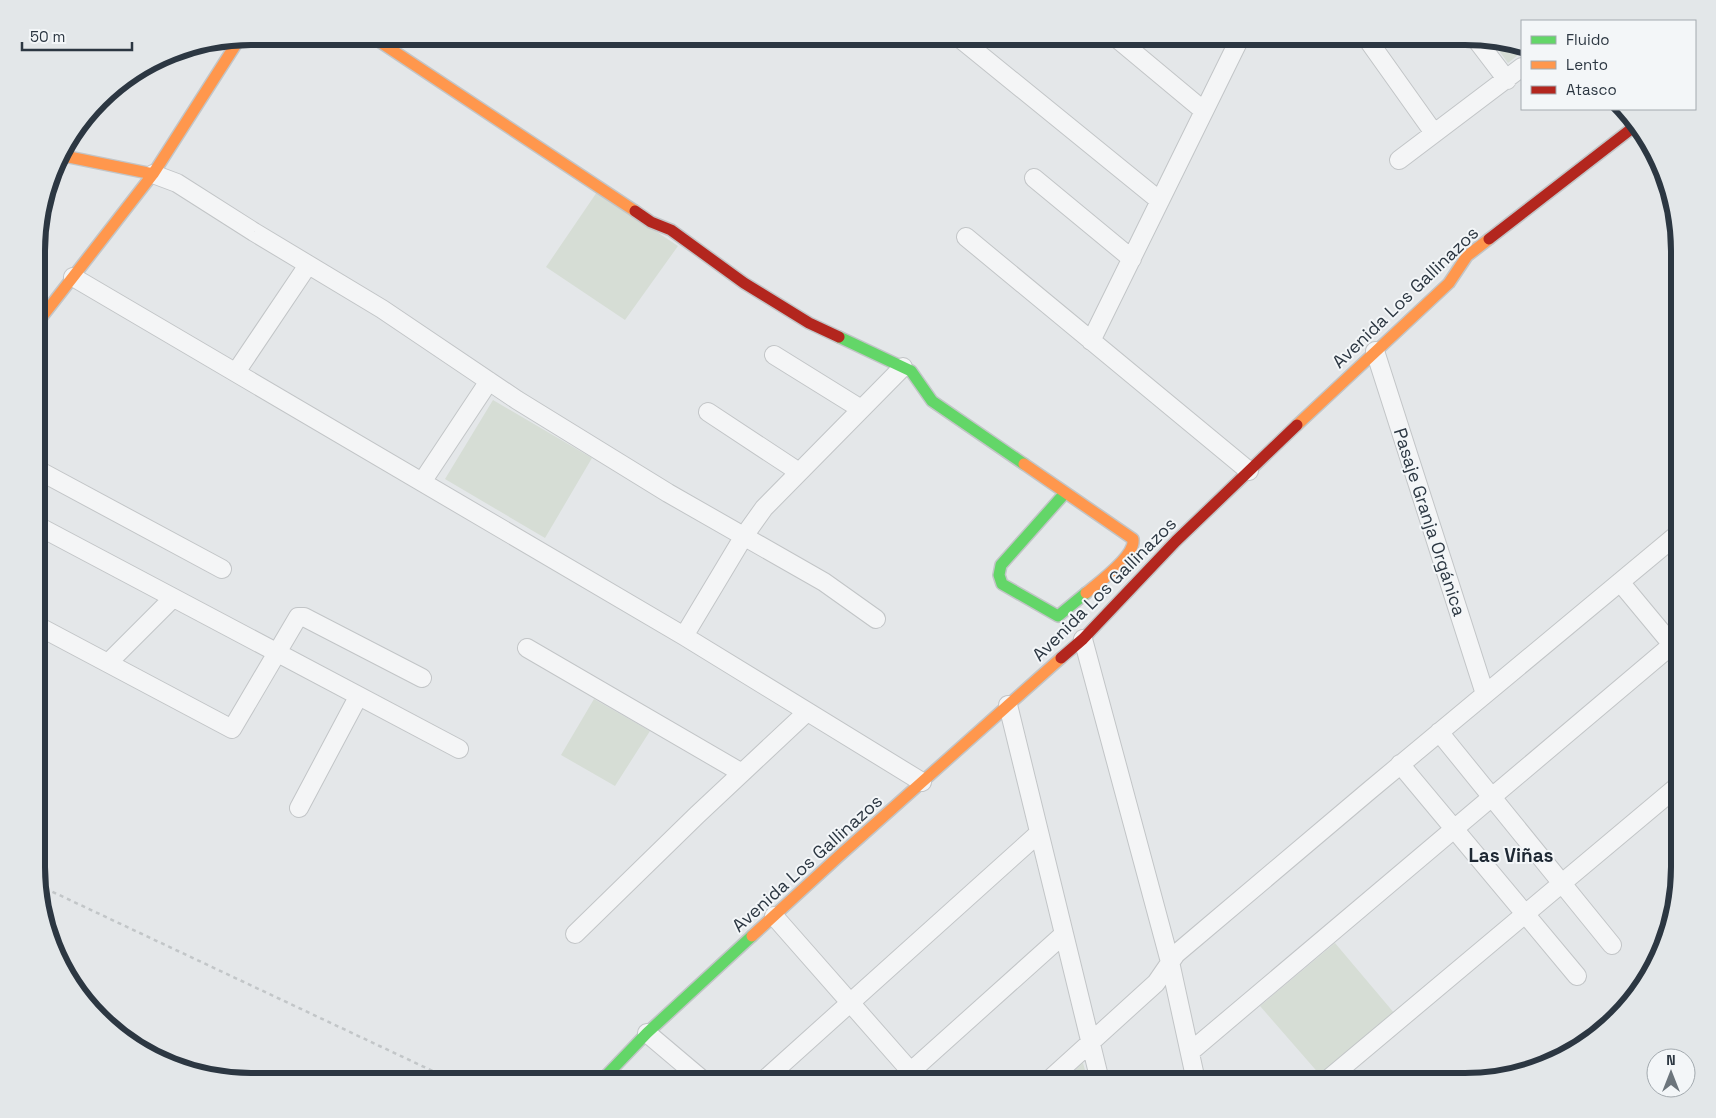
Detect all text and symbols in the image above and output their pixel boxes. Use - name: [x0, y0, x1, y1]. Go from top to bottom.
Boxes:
- scale bar: [22, 20, 132, 52]
- legend: [1521, 20, 1696, 110]
- text: 50 m: [30, 27, 65, 46]
- text: Fluido: [1566, 30, 1610, 49]
- text: Lento: [1566, 55, 1608, 74]
- text: Atasco: [1566, 80, 1617, 99]
- street label: Avenida Los Gallinazos: [1327, 221, 1483, 373]
- street label: Pasaje Granja Orgánica: [1389, 425, 1471, 619]
- street label: Avenida Los Gallinazos: [1027, 512, 1181, 666]
- street label: Avenida Los Gallinazos: [727, 789, 887, 937]
- district label: Las Viñas: [1468, 843, 1554, 868]
- north arrow: [1646, 1048, 1696, 1098]
- text: N: [1666, 1051, 1676, 1069]

